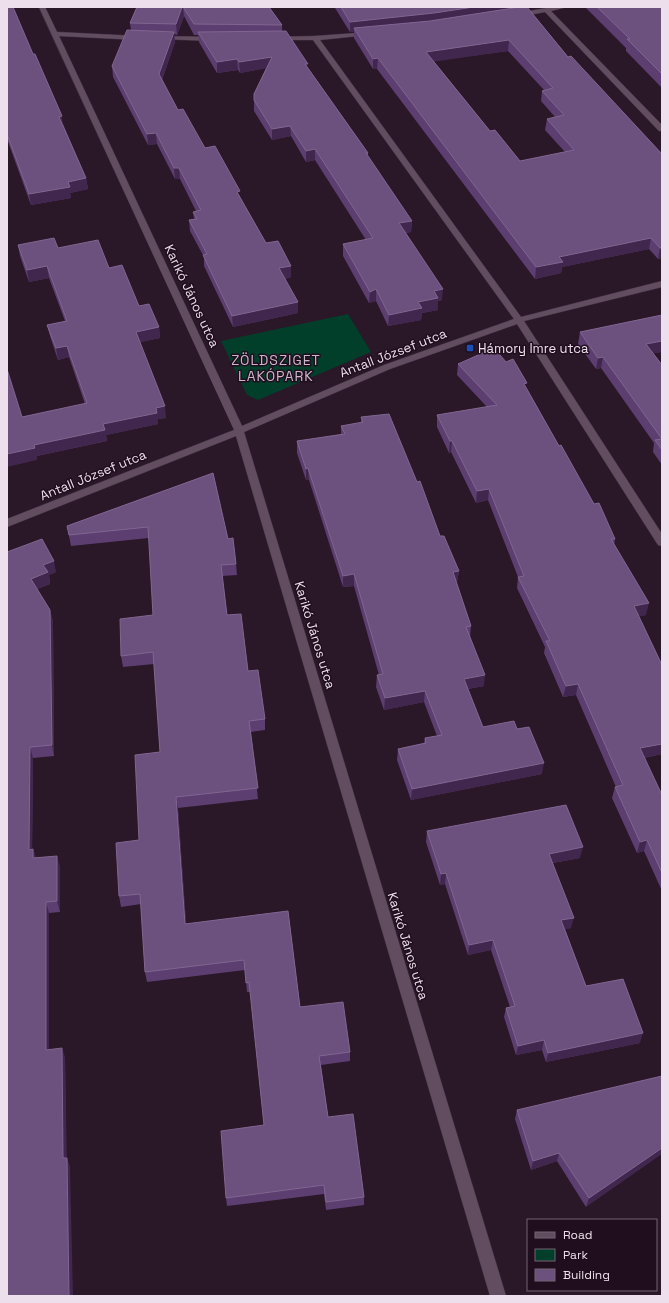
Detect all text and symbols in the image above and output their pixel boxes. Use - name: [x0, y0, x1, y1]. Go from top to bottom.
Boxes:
- street label: Karikó János utca: [161, 242, 223, 351]
- street label: Antall József utca: [337, 325, 449, 381]
- place label: Hámory Imre utca: [478, 340, 589, 357]
- marker: Hámory Imre utca: [465, 343, 475, 353]
- district label: ZÖLDSZIGET LAKÓPARK: [231, 351, 321, 385]
- street label: Antall József utca: [37, 446, 149, 504]
- street label: Karikó János utca: [291, 579, 340, 691]
- street label: Karikó János utca: [384, 890, 433, 1002]
- legend: [527, 1219, 657, 1291]
- text: Road: [563, 1227, 592, 1243]
- text: Park: [563, 1247, 588, 1263]
- text: Building: [563, 1267, 610, 1283]

